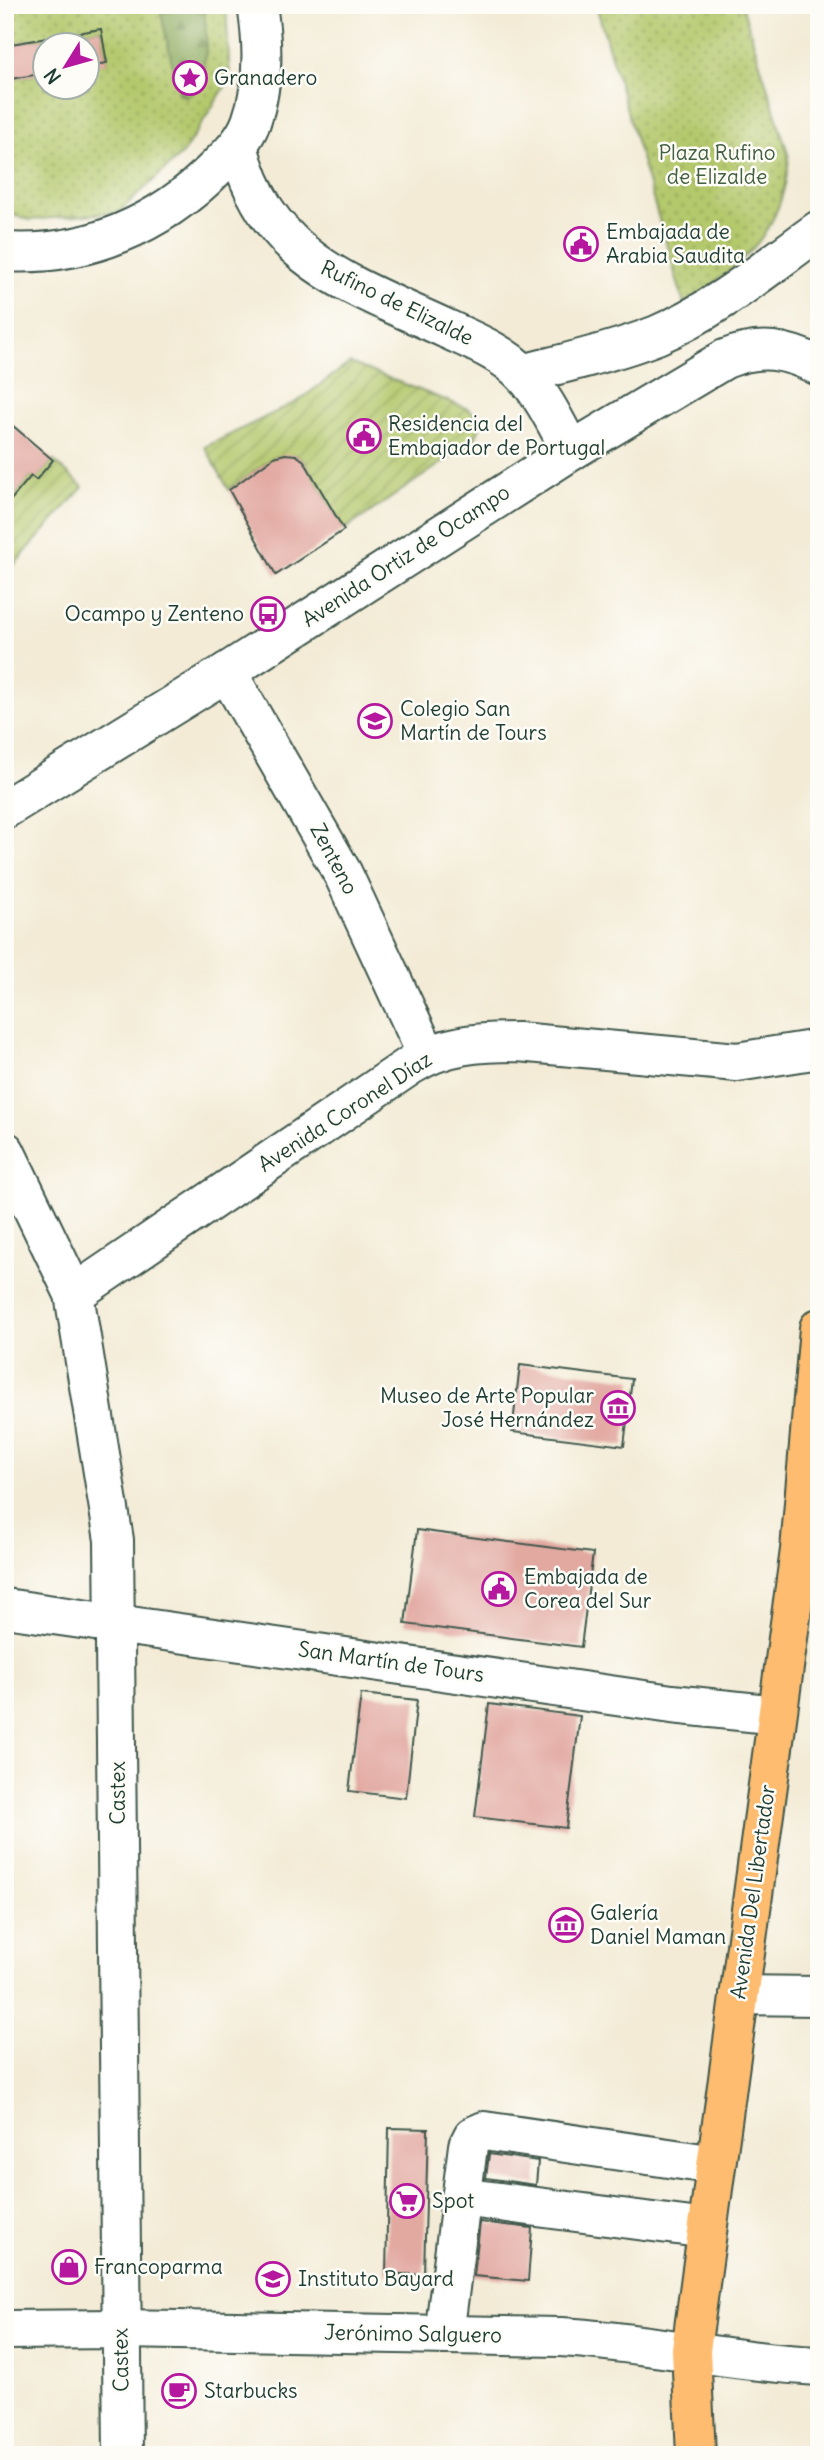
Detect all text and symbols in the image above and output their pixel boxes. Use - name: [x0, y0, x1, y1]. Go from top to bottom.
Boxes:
- north arrow: [32, 32, 102, 102]
- place icon: Granadero: [171, 59, 209, 97]
- text: N: [39, 64, 66, 89]
- place label: Granadero: [214, 64, 317, 91]
- park label: Plaza Rufino de Elizalde: [658, 139, 776, 190]
- place label: Embajada de Arabia Saudita: [606, 218, 745, 269]
- public building icon: Embajada de Arabia Saudita: [562, 225, 600, 263]
- street label: Rufino de Elizalde: [316, 254, 478, 351]
- place label: Residencia del Embajador de Portugal: [388, 410, 605, 461]
- public building icon: Residencia del Embajador de Portugal: [345, 417, 383, 455]
- street label: Avenida Ortiz de Ocampo: [297, 478, 515, 633]
- bus stop icon: Ocampo y Zenteno: [249, 595, 287, 633]
- place label: Ocampo y Zenteno: [65, 600, 244, 627]
- place label: Colegio San Martín de Tours: [400, 695, 547, 746]
- school or university icon: Colegio San Martín de Tours: [356, 702, 394, 740]
- street label: Zenteno: [305, 819, 364, 899]
- street label: Avenida Coronel Díaz: [253, 1045, 437, 1178]
- place label: Museo de Arte Popular José Hernández: [380, 1382, 594, 1433]
- museum icon: Museo de Arte Popular José Hernández: [599, 1389, 637, 1427]
- place label: Embajada de Corea del Sur: [524, 1563, 652, 1614]
- public building icon: Embajada de Corea del Sur: [480, 1570, 518, 1608]
- street label: San Martín de Tours: [296, 1635, 486, 1688]
- street label: Castex: [104, 1761, 131, 1825]
- street label: Avenida Del Libertador: [724, 1783, 781, 2001]
- place label: Galería Daniel Maman: [590, 1899, 726, 1950]
- museum icon: Galería Daniel Maman: [547, 1906, 585, 1944]
- supermarket icon: Spot: [388, 2182, 426, 2220]
- place label: Spot: [432, 2187, 474, 2214]
- shop icon: Francoparma: [50, 2248, 88, 2286]
- place label: Francoparma: [94, 2253, 223, 2280]
- school or university icon: Instituto Bayard: [254, 2260, 292, 2298]
- place label: Instituto Bayard: [298, 2265, 454, 2292]
- street label: Jerónimo Salguero: [324, 2318, 502, 2349]
- street label: Castex: [106, 2328, 135, 2392]
- cafe icon: Starbucks: [160, 2372, 198, 2410]
- place label: Starbucks: [204, 2377, 298, 2404]

